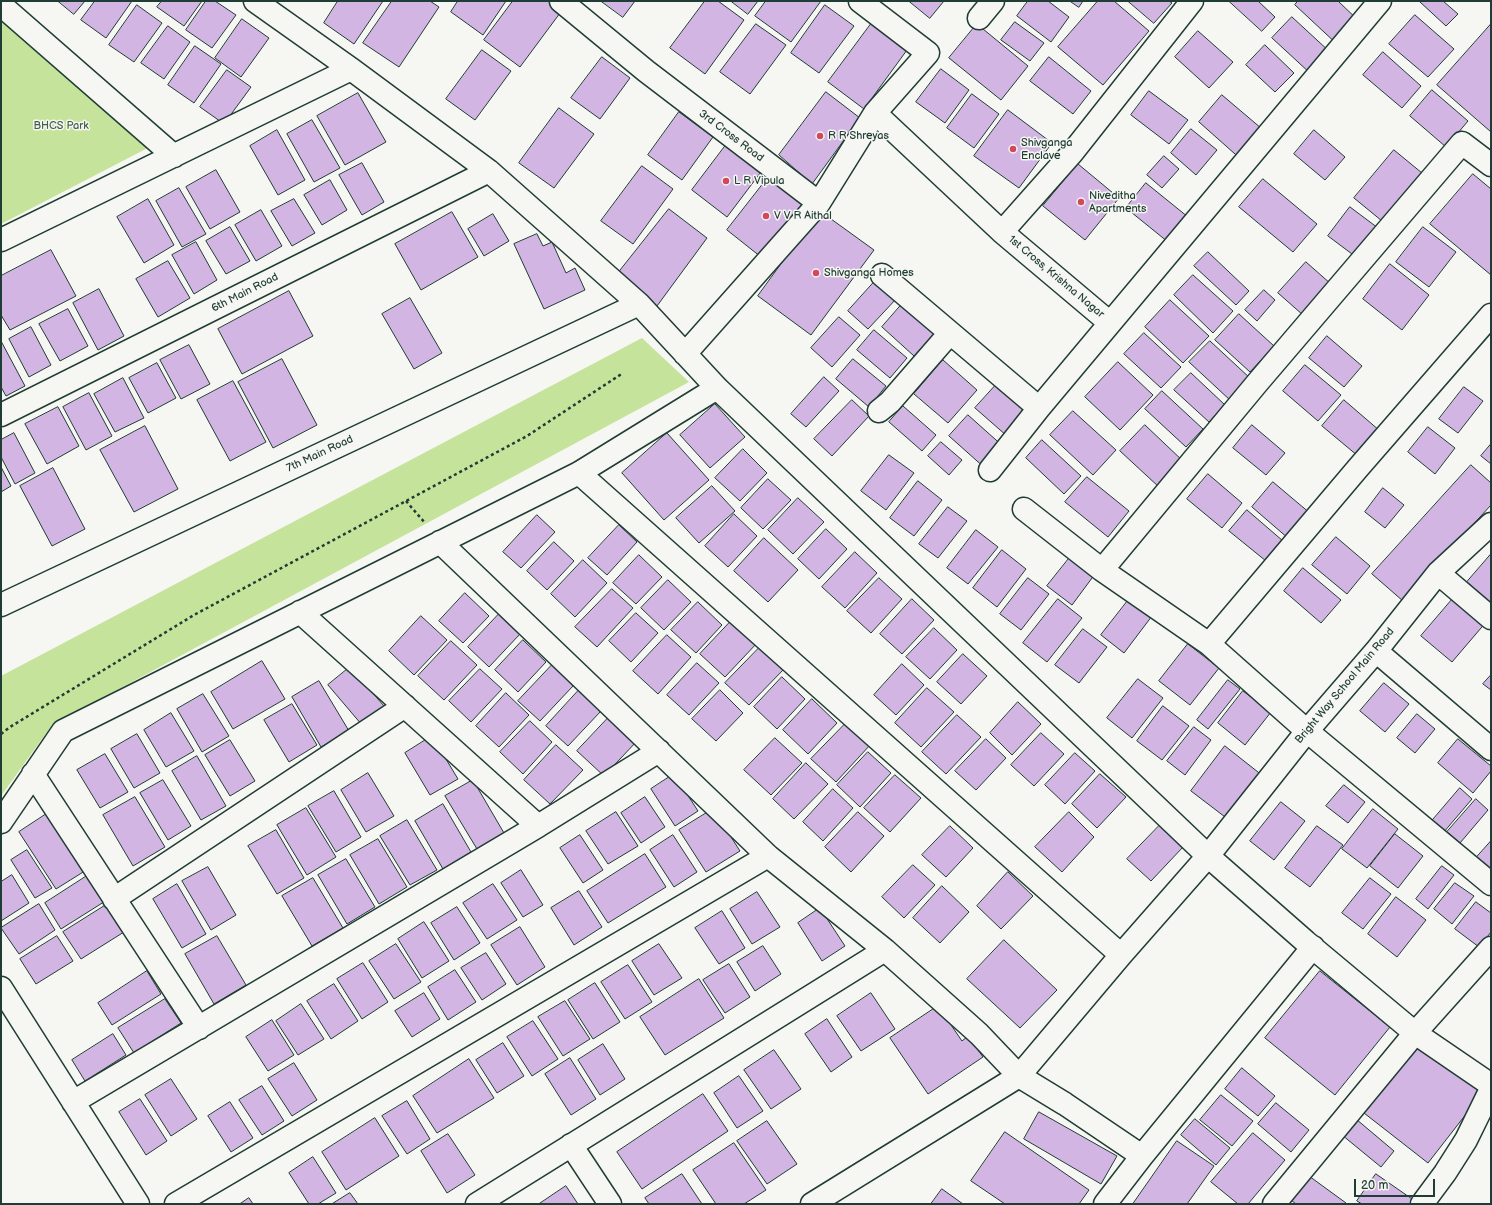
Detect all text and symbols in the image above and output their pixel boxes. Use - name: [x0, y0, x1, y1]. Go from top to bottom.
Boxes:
- street label: 3rd Cross Road: [696, 107, 766, 165]
- park label: BHCS Park: [33, 119, 89, 133]
- place label: R R Shreyas: [828, 129, 889, 143]
- marker: R R Shreyas: [815, 131, 825, 141]
- place label: Shivganga Enclave: [1021, 136, 1072, 162]
- marker: Shivganga Enclave: [1008, 144, 1018, 154]
- place label: L R Vipula: [734, 174, 784, 188]
- marker: L R Vipula: [721, 176, 731, 186]
- place label: Niveditha Apartments: [1089, 189, 1146, 215]
- marker: Niveditha Apartments: [1076, 197, 1086, 207]
- place label: V V R Aithal: [774, 209, 832, 223]
- marker: V V R Aithal: [761, 211, 771, 221]
- street label: 1st Cross, Krishna Nagar: [1005, 233, 1107, 321]
- place label: Shivganga Homes: [824, 266, 914, 280]
- marker: Shivganga Homes: [811, 268, 821, 278]
- street label: 6th Main Road: [209, 270, 281, 316]
- street label: 7th Main Road: [285, 433, 355, 475]
- street label: Bright Way School Main Road: [1293, 625, 1397, 747]
- scale bar: [1356, 1171, 1437, 1197]
- text: 20 m: [1361, 1178, 1388, 1193]

